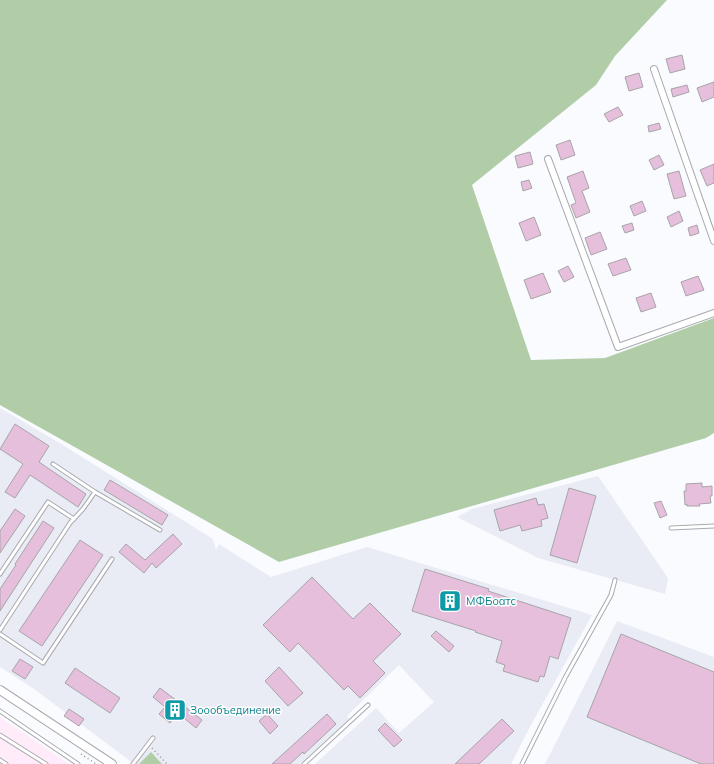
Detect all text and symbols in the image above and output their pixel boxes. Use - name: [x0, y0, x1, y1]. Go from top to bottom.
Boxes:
- building icon: МФБоатс: [437, 588, 463, 614]
- place label: МФБоатс: [466, 594, 517, 608]
- building icon: Зоообъединение: [162, 697, 188, 723]
- place label: Зоообъединение: [190, 703, 281, 717]

